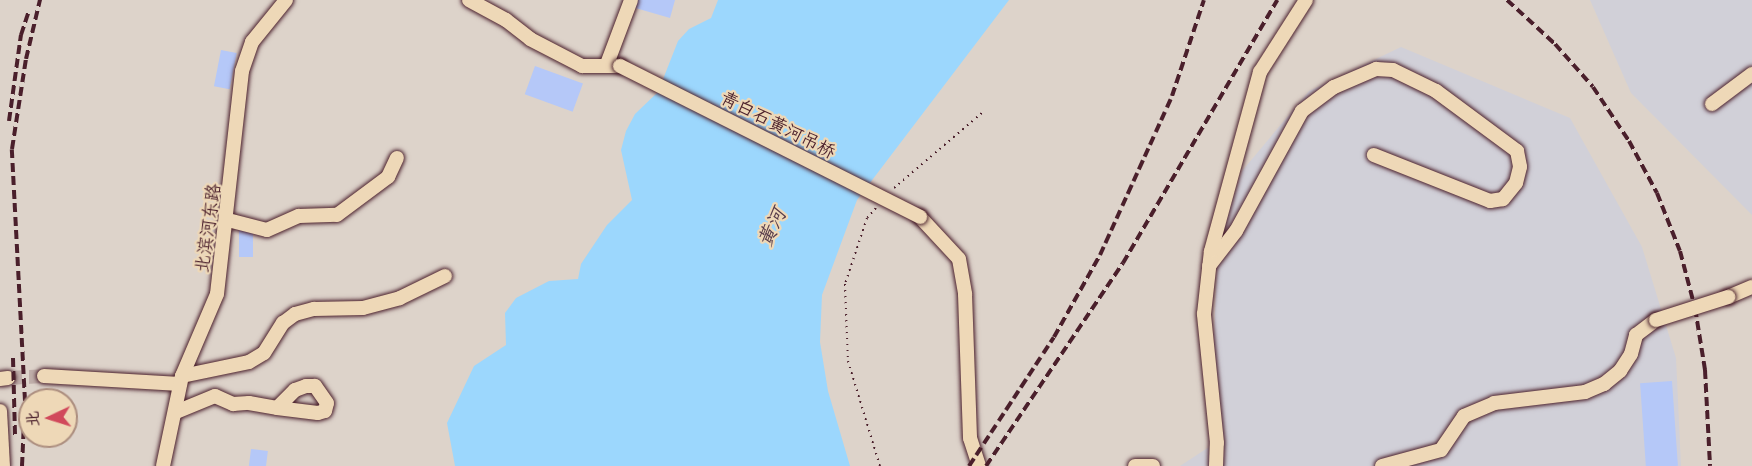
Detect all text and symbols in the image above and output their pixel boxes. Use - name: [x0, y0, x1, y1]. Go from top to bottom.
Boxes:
- street label: 青白石黄河吊桥: [717, 87, 839, 163]
- street label: 北滨河东路: [191, 182, 225, 274]
- water label: 黄河: [752, 204, 790, 250]
- north arrow: [18, 388, 78, 448]
- text: 北: [21, 410, 44, 428]

